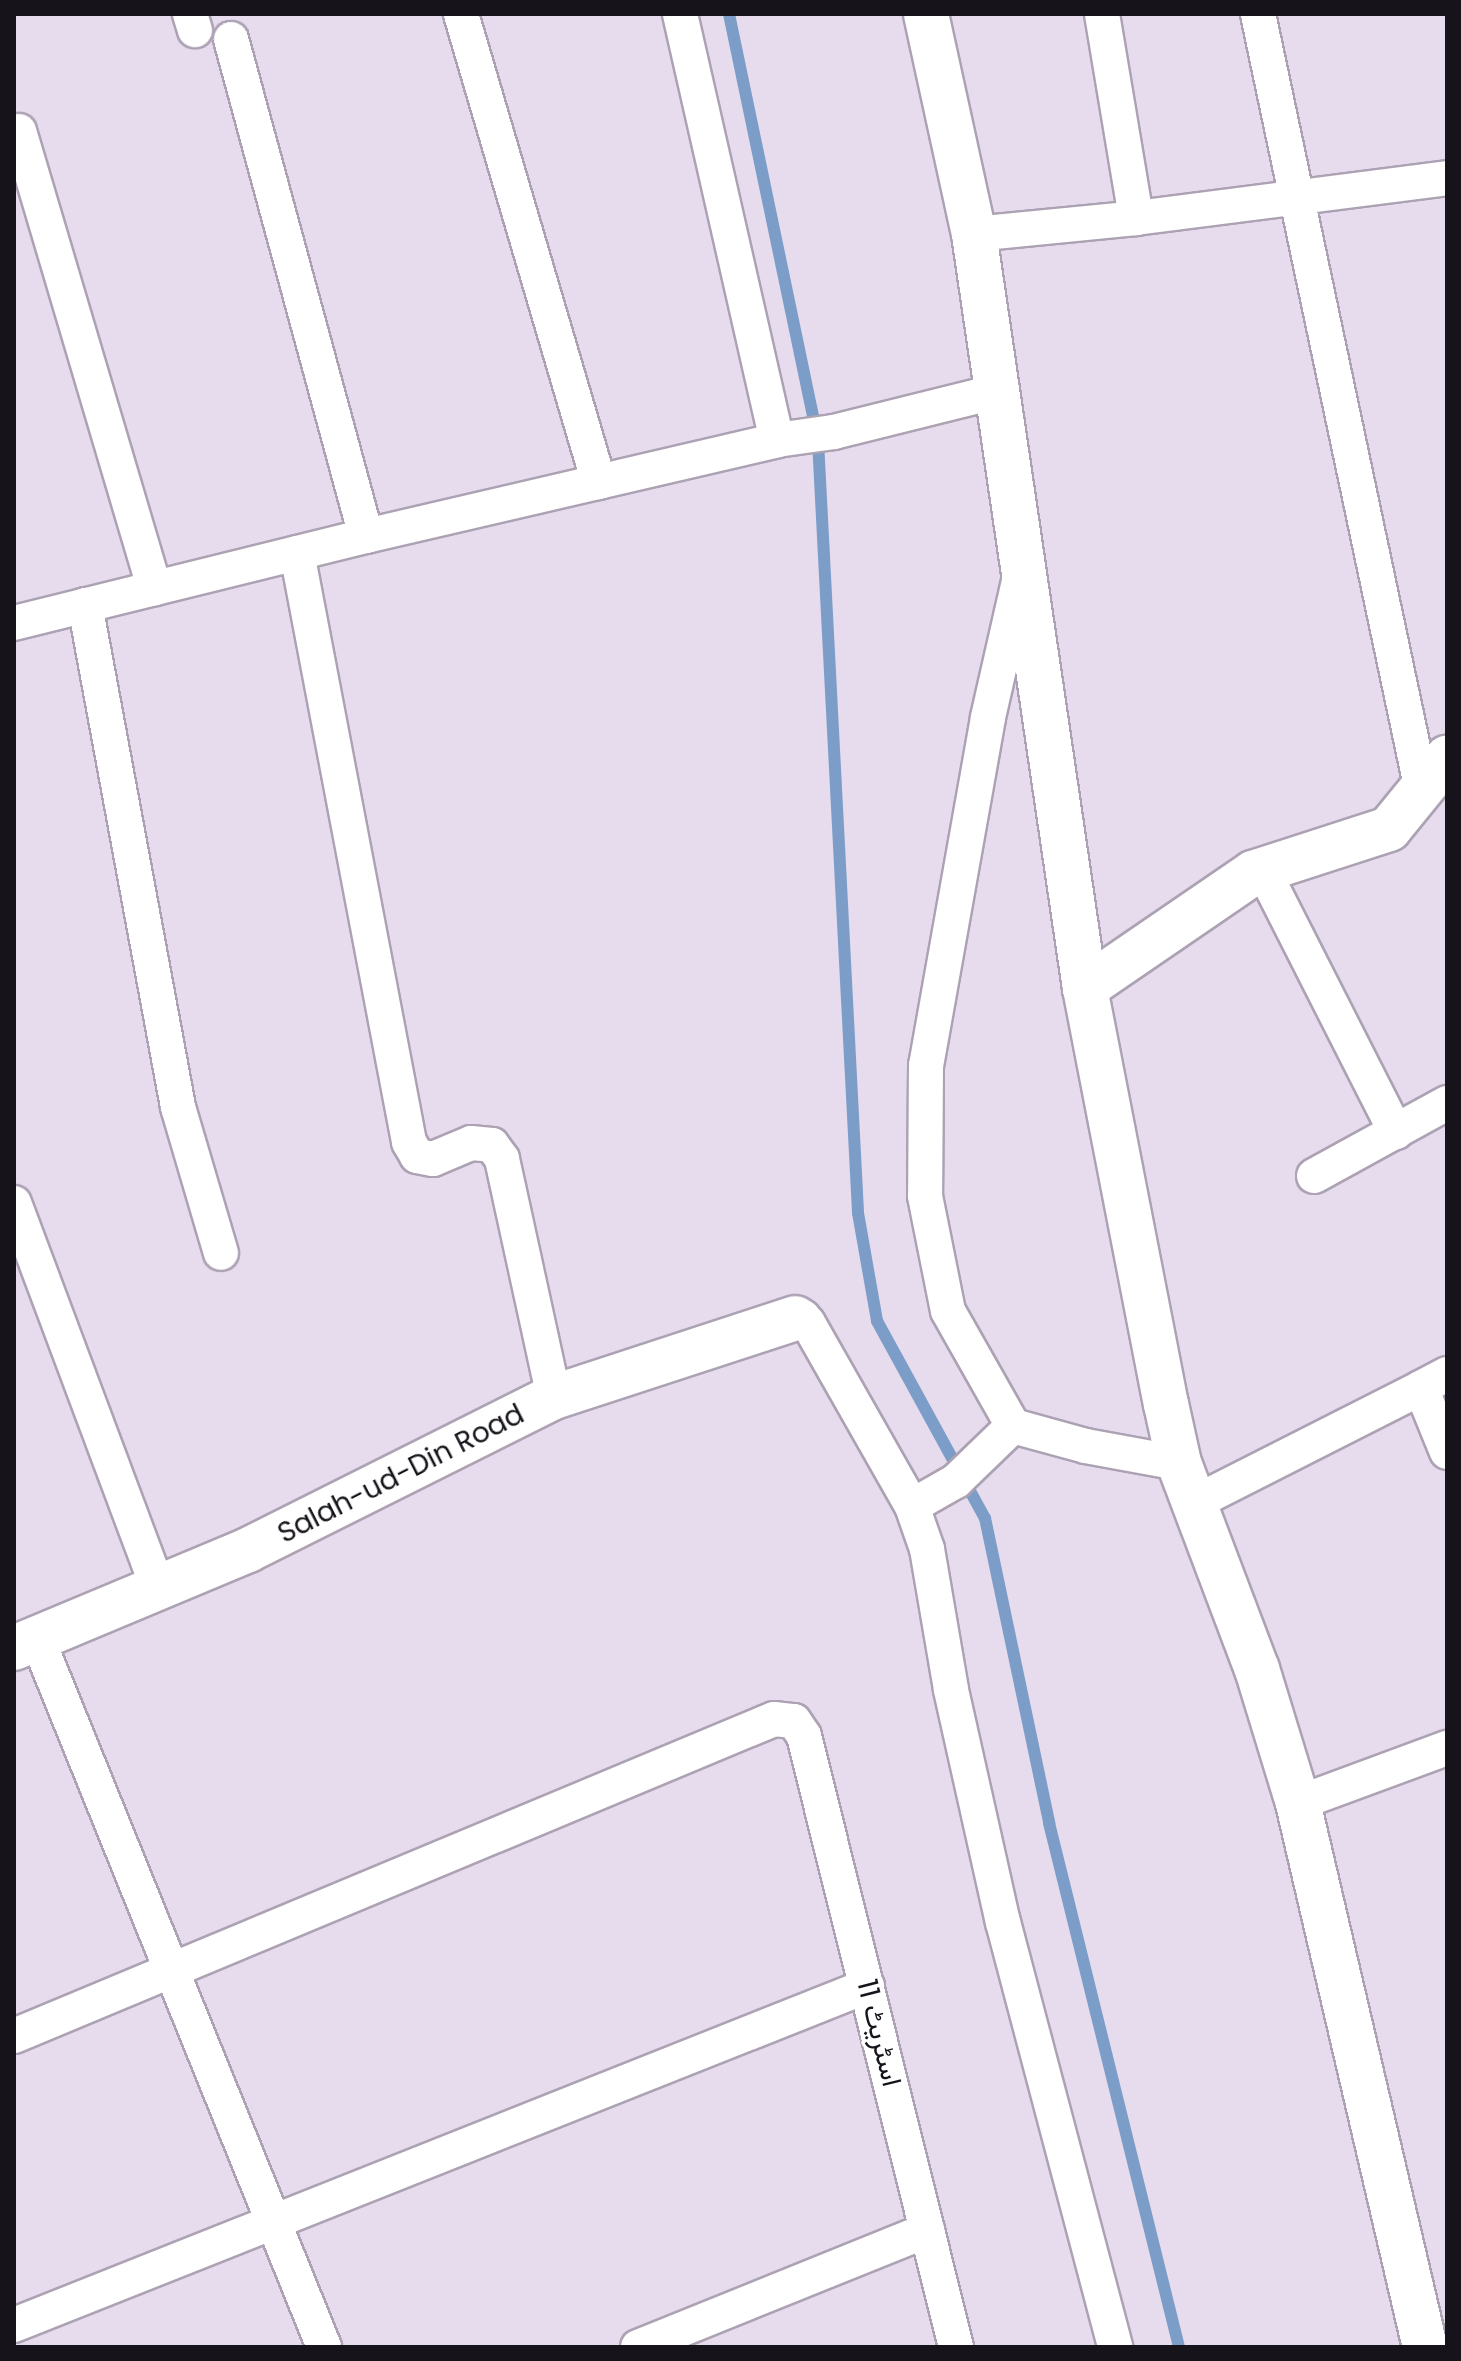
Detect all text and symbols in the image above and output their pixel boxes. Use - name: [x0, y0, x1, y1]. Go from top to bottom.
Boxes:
- street label: Salah-ud-Din Road: [272, 1397, 530, 1551]
- street label: اسٹریٹ 11: [850, 1976, 908, 2090]

